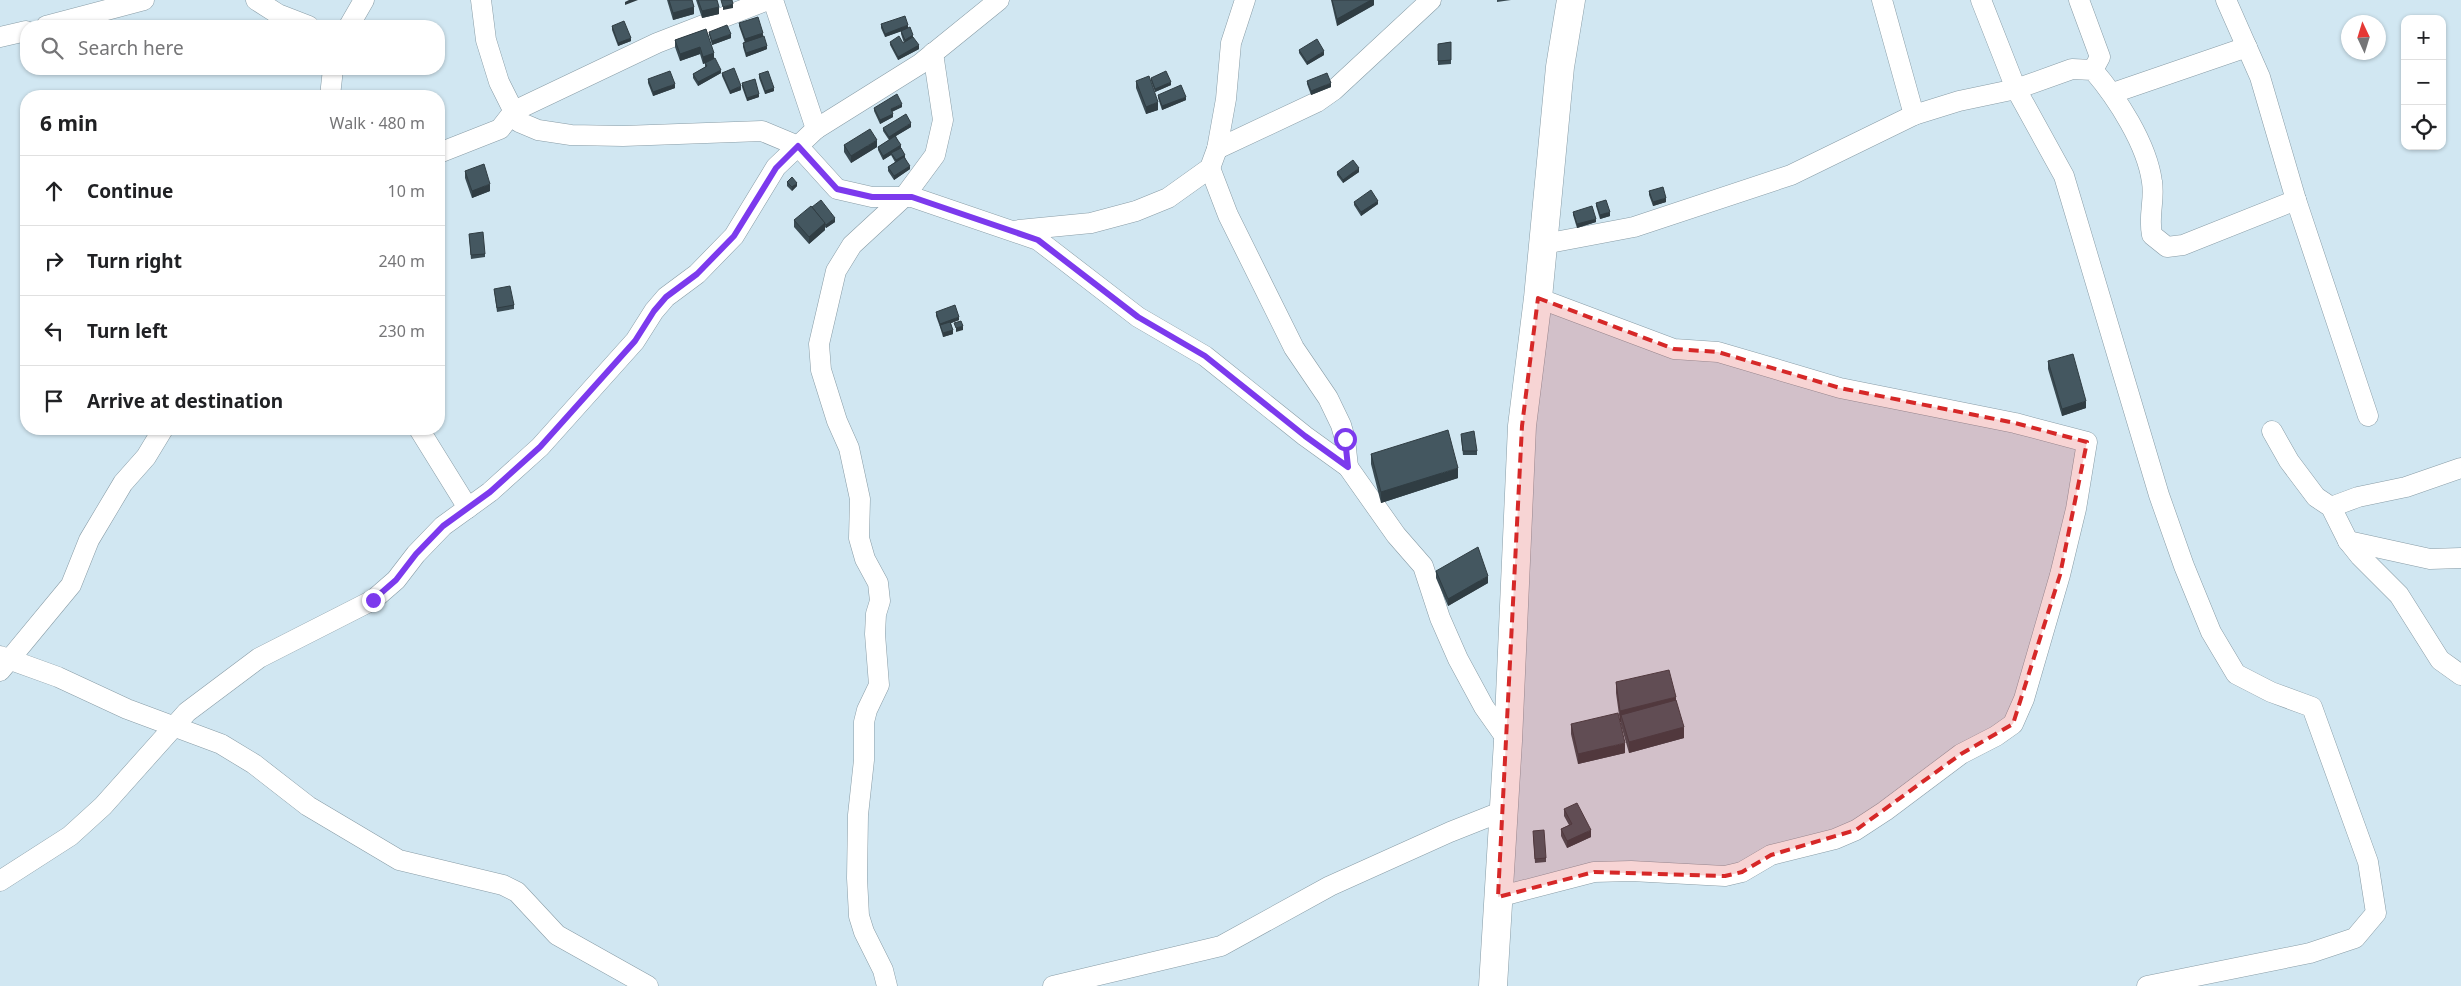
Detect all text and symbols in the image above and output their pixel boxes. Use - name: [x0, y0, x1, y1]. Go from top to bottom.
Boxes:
- north arrow: [2341, 15, 2386, 60]
- map controls: [2401, 15, 2446, 150]
- button: +: [2401, 15, 2446, 60]
- search box: [20, 20, 445, 75]
- icon: search: [38, 34, 66, 62]
- text: Search here: [78, 35, 184, 61]
- button: −: [2401, 60, 2446, 105]
- button: locate: [2401, 105, 2446, 150]
- text: 6 min: [40, 109, 98, 137]
- text: Walk · 480 m: [330, 112, 425, 134]
- icon: ahead: [40, 177, 68, 205]
- text: Continue: [87, 178, 173, 204]
- text: 10 m: [388, 180, 425, 202]
- icon: right: [40, 247, 68, 275]
- text: Turn right: [87, 248, 182, 274]
- text: 240 m: [378, 250, 425, 272]
- icon: left: [40, 317, 68, 345]
- text: Turn left: [87, 318, 168, 344]
- text: 230 m: [378, 320, 425, 342]
- icon: arrive: [40, 387, 68, 415]
- text: Arrive at destination: [87, 388, 283, 414]
- route start: [1334, 428, 1357, 451]
- route end: [362, 589, 385, 612]

